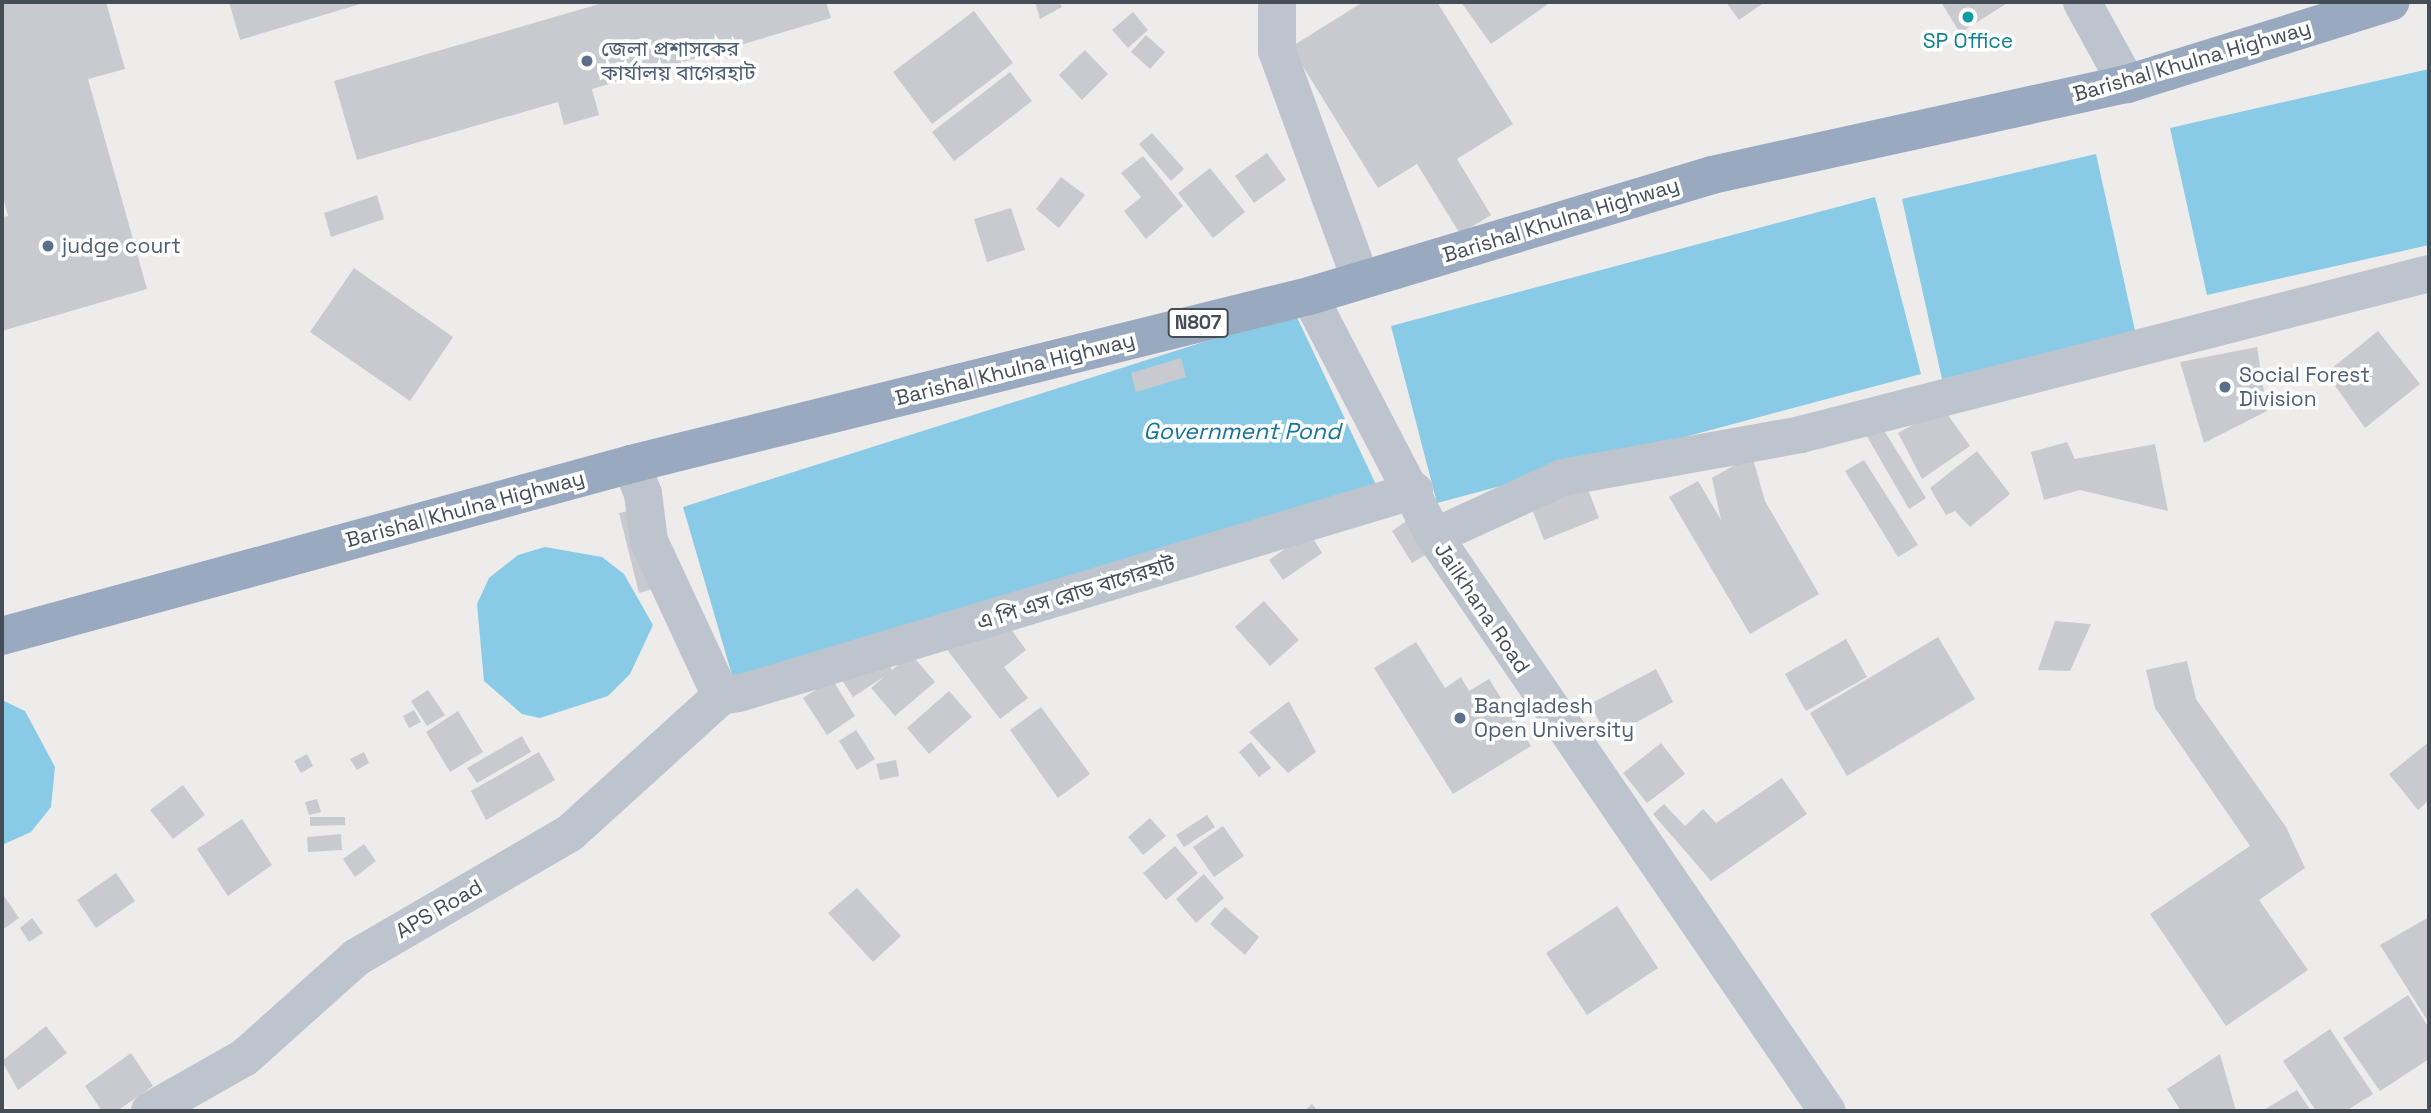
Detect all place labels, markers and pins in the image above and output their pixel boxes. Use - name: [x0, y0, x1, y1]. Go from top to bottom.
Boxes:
- marker: SP Office: [1960, 9, 1976, 25]
- place label: SP Office: [1923, 28, 2013, 54]
- place label: জেলা প্রশাসকের কার্যালয় বাগেরহাট: [601, 36, 755, 86]
- marker: জেলা প্রশাসকের কার্যালয় বাগেরহাট: [579, 53, 595, 69]
- place label: judge court: [62, 233, 181, 259]
- marker: judge court: [40, 238, 56, 254]
- place label: Social Forest Division: [2239, 362, 2370, 412]
- marker: Social Forest Division: [2217, 379, 2233, 395]
- place label: Bangladesh Open University: [1474, 693, 1634, 743]
- marker: Bangladesh Open University: [1452, 710, 1468, 726]

